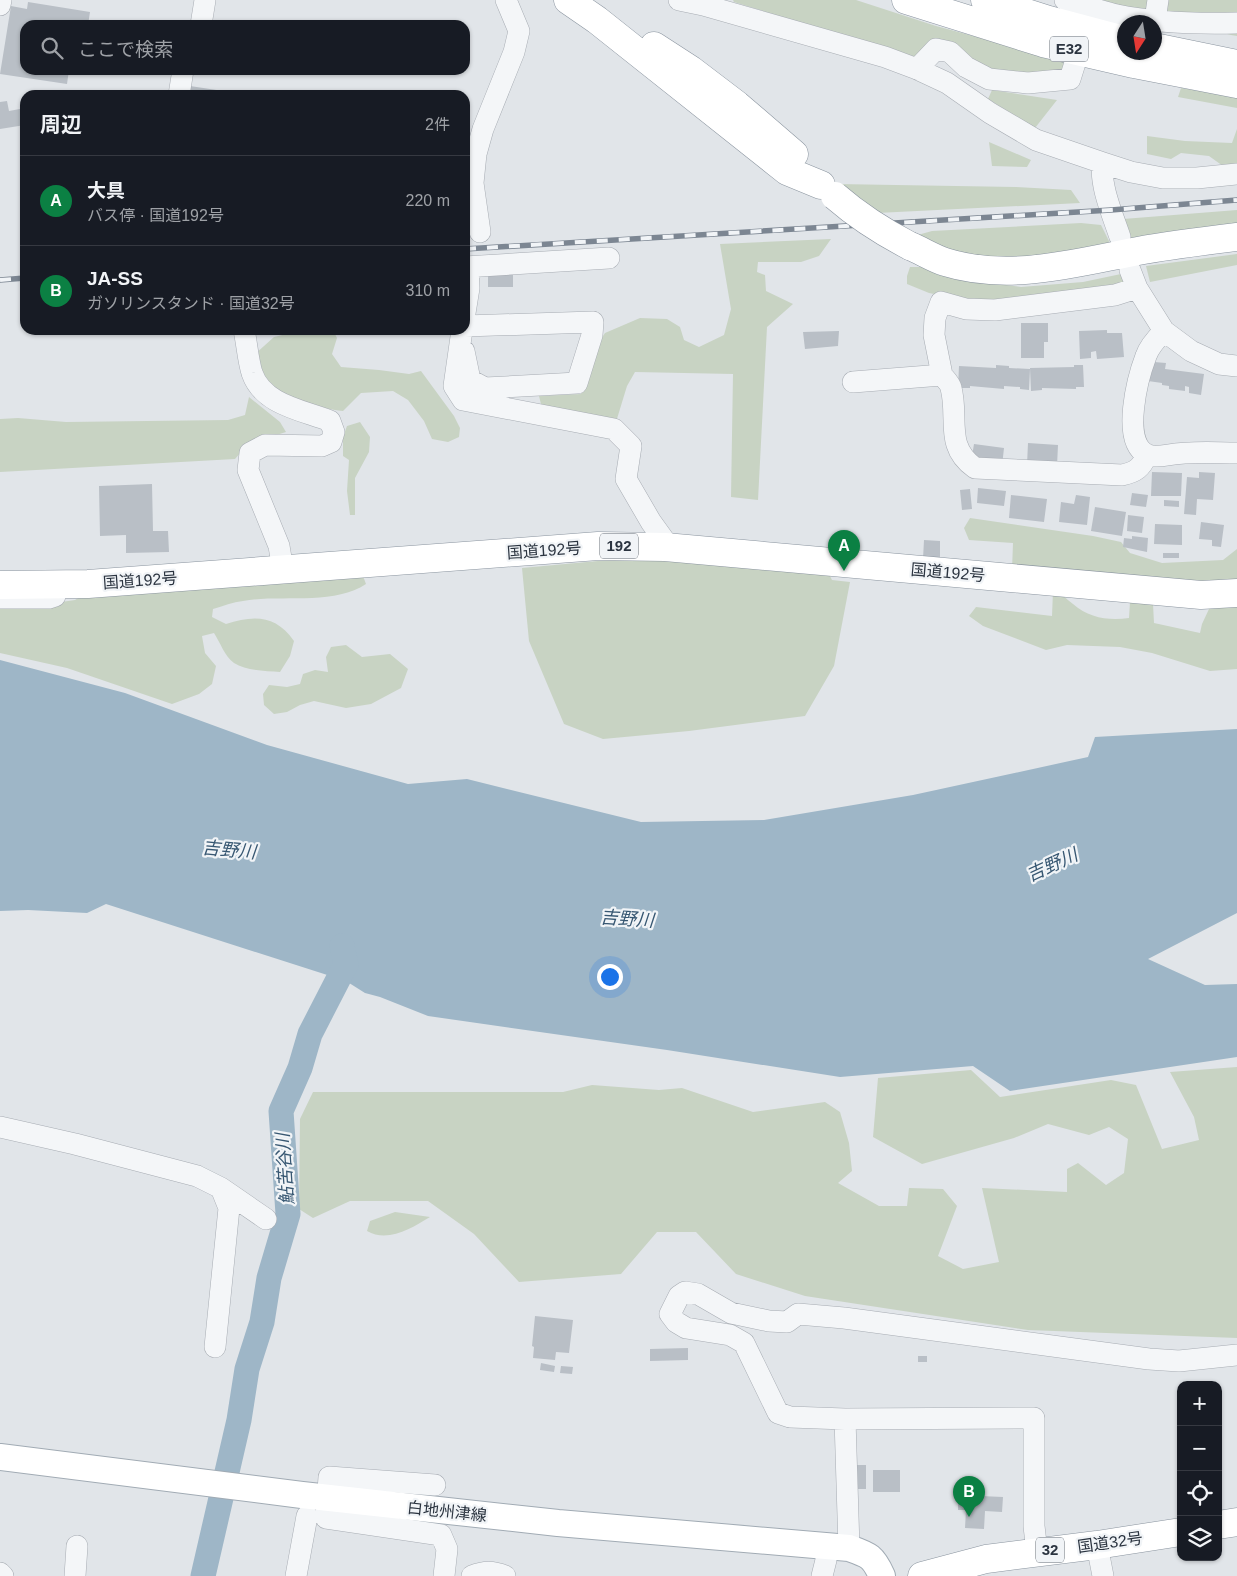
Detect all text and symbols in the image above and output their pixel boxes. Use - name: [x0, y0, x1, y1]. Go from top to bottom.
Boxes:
- north arrow: [1117, 15, 1162, 60]
- search box: [20, 20, 470, 75]
- icon: search: [38, 34, 66, 62]
- road number: E32: [1050, 36, 1088, 62]
- text: ここで検索: [78, 39, 173, 60]
- text: 周辺: [40, 113, 82, 136]
- text: 2件: [425, 116, 450, 133]
- text: 大具: [87, 180, 125, 201]
- text: A: [50, 192, 62, 209]
- text: 220 m: [406, 192, 450, 209]
- text: バス停 · 国道192号: [87, 207, 224, 224]
- text: JA-SS: [87, 268, 143, 289]
- text: B: [50, 282, 62, 299]
- text: 310 m: [406, 282, 450, 299]
- text: ガソリンスタンド · 国道32号: [87, 295, 295, 312]
- pin: A: [828, 530, 860, 571]
- road number: 192: [600, 534, 638, 558]
- street label: 国道192号: [506, 539, 582, 562]
- street label: 国道192号: [910, 561, 986, 584]
- street label: 国道192号: [102, 569, 178, 592]
- water label: 吉野川: [201, 838, 259, 862]
- water label: 吉野川: [1023, 844, 1083, 885]
- water label: 吉野川: [599, 907, 657, 931]
- your location: [597, 964, 623, 990]
- water label: 鮎苦谷川: [272, 1130, 297, 1206]
- map controls: [1177, 1381, 1222, 1561]
- button: +: [1177, 1381, 1222, 1426]
- button: −: [1177, 1426, 1222, 1471]
- button: locate: [1177, 1471, 1222, 1516]
- pin: B: [953, 1476, 985, 1517]
- street label: 白地州津線: [406, 1499, 488, 1524]
- button: layers: [1177, 1516, 1222, 1561]
- street label: 国道32号: [1076, 1529, 1144, 1555]
- road number: 32: [1036, 1538, 1064, 1562]

